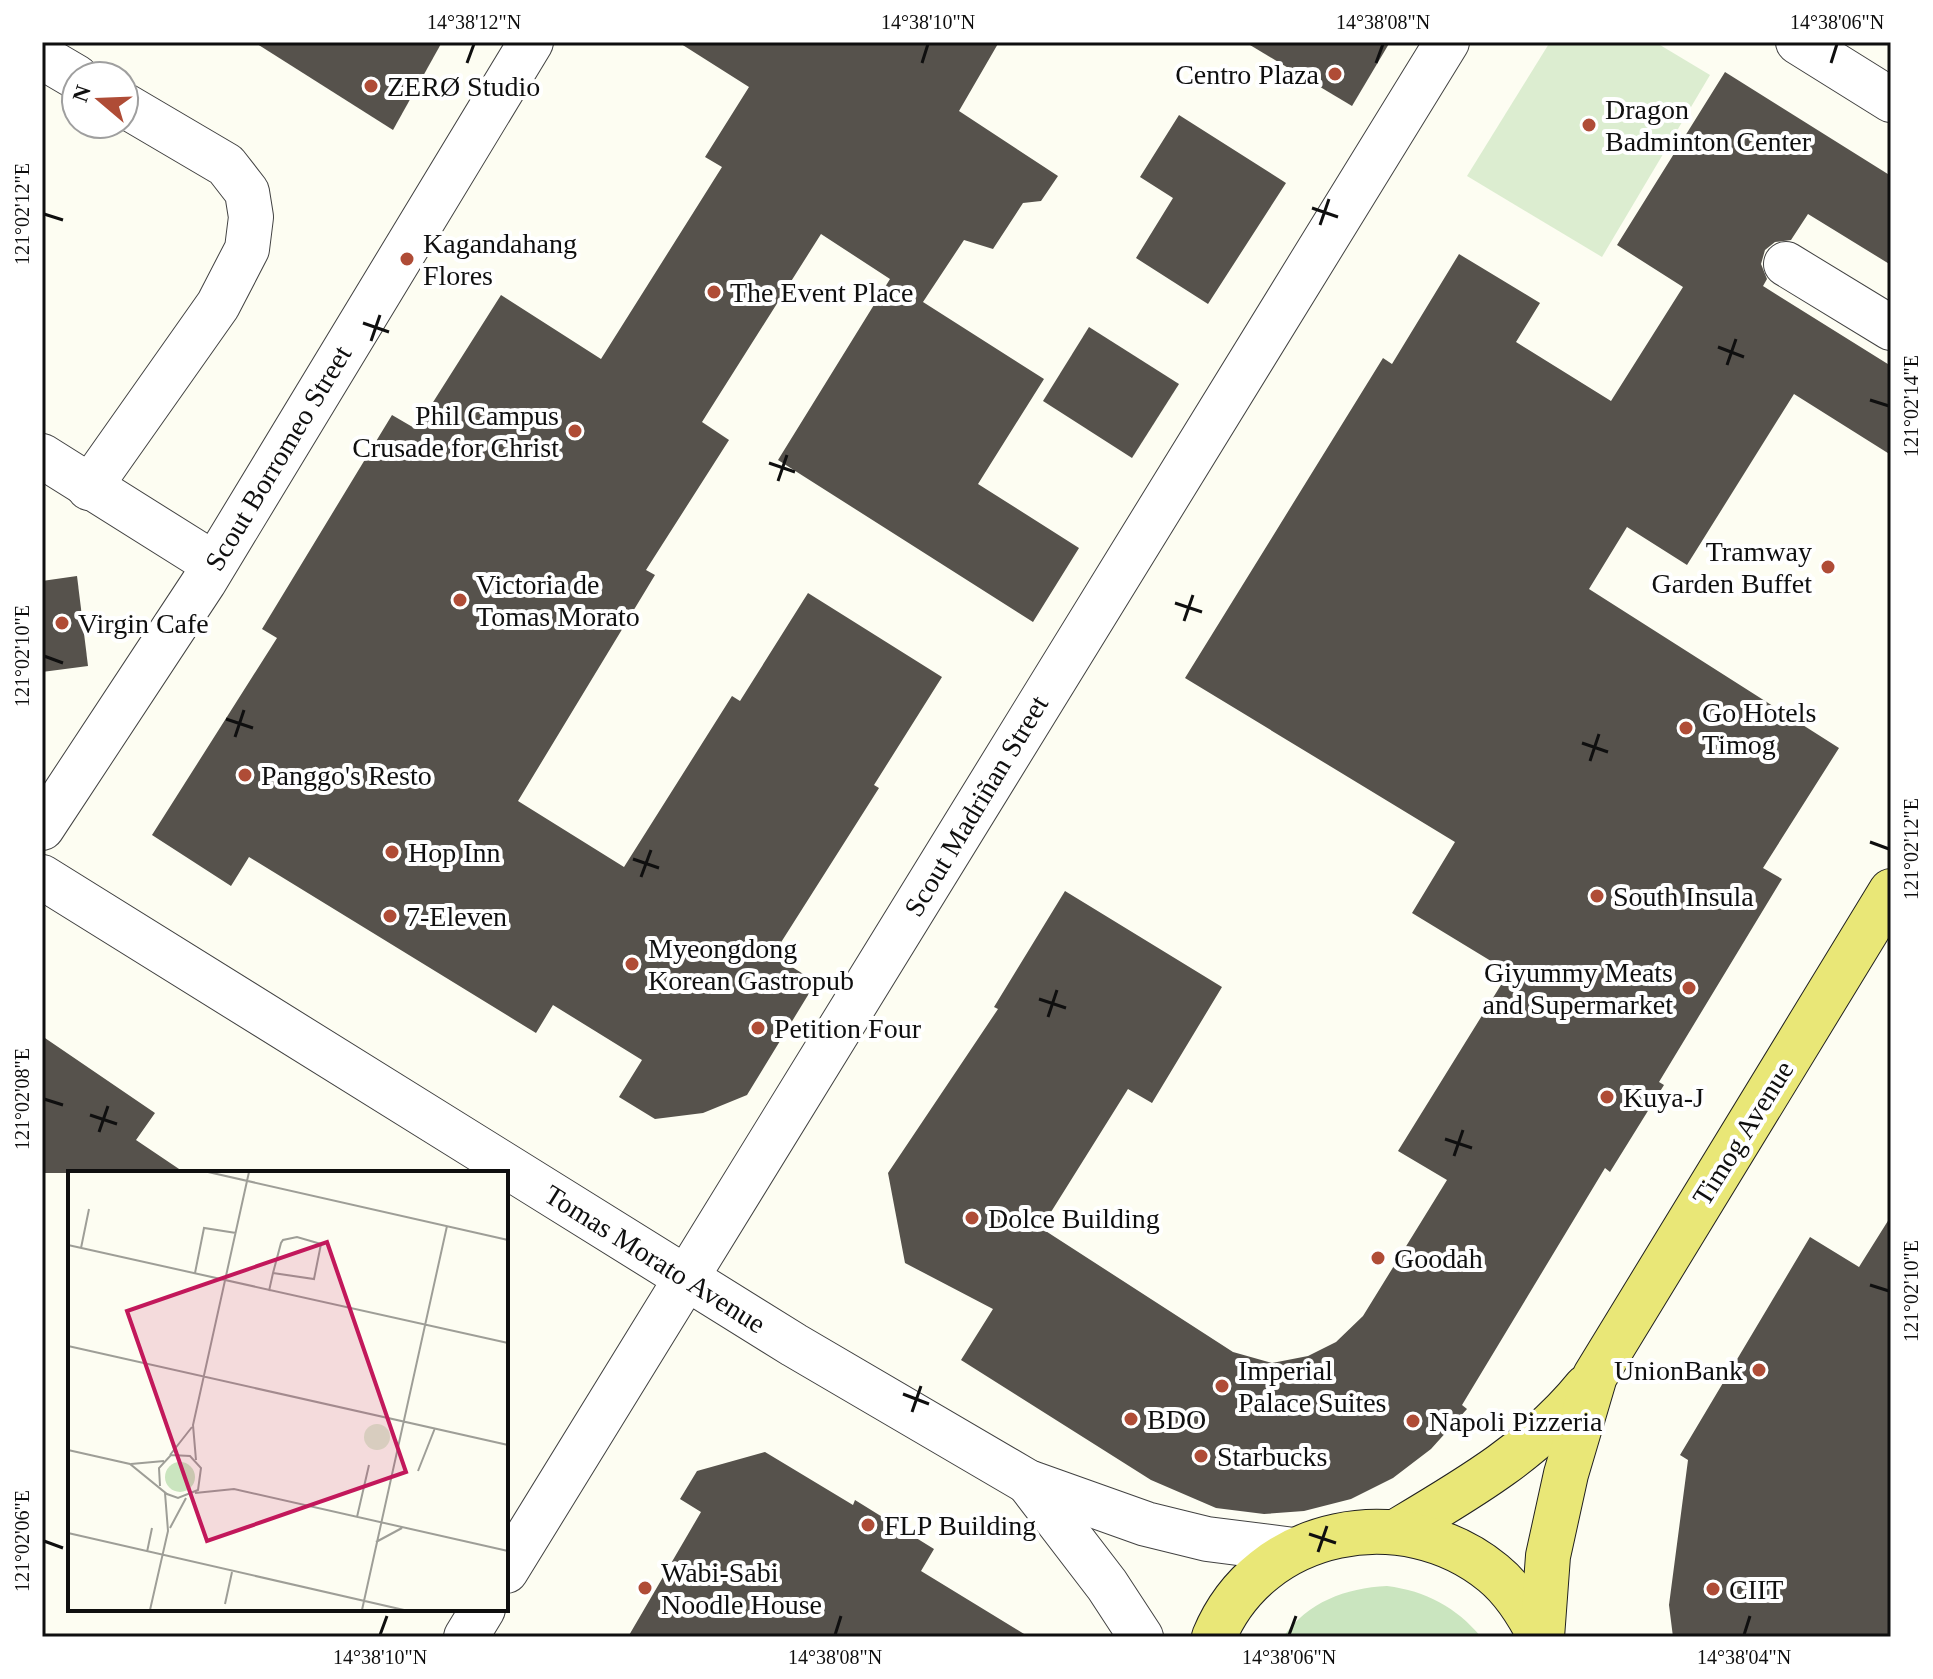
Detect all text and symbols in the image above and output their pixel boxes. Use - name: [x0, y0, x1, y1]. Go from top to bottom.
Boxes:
- text: 14°38'12"N: [427, 11, 521, 33]
- text: 14°38'10"N: [881, 11, 975, 33]
- text: 14°38'08"N: [1336, 11, 1430, 33]
- text: 14°38'06"N: [1790, 11, 1884, 33]
- place label: Centro Plaza: [1175, 59, 1320, 90]
- north arrow: [60, 60, 140, 140]
- marker: Centro Plaza: [1326, 65, 1344, 83]
- place label: ZERØ Studio: [387, 71, 540, 102]
- marker: ZERØ Studio: [362, 77, 380, 95]
- text: N: [67, 82, 96, 105]
- place label: Dragon Badminton Center: [1605, 94, 1812, 157]
- marker: Dragon Badminton Center: [1580, 116, 1598, 134]
- text: 121°02'12"E: [11, 163, 33, 265]
- place label: Kagandahang Flores: [423, 228, 577, 291]
- marker: Kagandahang Flores: [398, 250, 416, 268]
- place label: The Event Place: [730, 277, 913, 308]
- marker: The Event Place: [705, 283, 723, 301]
- street label: Scout Borromeo Street: [199, 340, 357, 576]
- text: 121°02'14"E: [1900, 355, 1922, 457]
- place label: Phil Campus Crusade for Christ: [352, 400, 559, 463]
- marker: Phil Campus Crusade for Christ: [566, 422, 584, 440]
- place label: Tramway Garden Buffet: [1652, 536, 1812, 599]
- marker: Tramway Garden Buffet: [1819, 558, 1837, 576]
- place label: Victoria de Tomas Morato: [476, 569, 640, 632]
- marker: Victoria de Tomas Morato: [451, 591, 469, 609]
- text: 121°02'10"E: [11, 605, 33, 707]
- place label: Virgin Cafe: [78, 608, 209, 639]
- marker: Virgin Cafe: [53, 614, 71, 632]
- street label: Scout Madriñan Street: [898, 690, 1054, 922]
- place label: Go Hotels Timog: [1702, 697, 1816, 760]
- marker: Go Hotels Timog: [1677, 719, 1695, 737]
- place label: Panggo's Resto: [261, 760, 432, 791]
- marker: Panggo's Resto: [236, 766, 254, 784]
- text: 121°02'12"E: [1900, 798, 1922, 900]
- place label: Hop Inn: [408, 837, 501, 868]
- marker: Hop Inn: [383, 843, 401, 861]
- place label: South Insula: [1613, 881, 1754, 912]
- marker: South Insula: [1588, 887, 1606, 905]
- place label: 7-Eleven: [406, 901, 507, 932]
- marker: 7-Eleven: [381, 907, 399, 925]
- place label: Myeongdong Korean Gastropub: [648, 933, 854, 996]
- marker: Myeongdong Korean Gastropub: [623, 955, 641, 973]
- place label: Giyummy Meats and Supermarket: [1483, 957, 1673, 1020]
- marker: Giyummy Meats and Supermarket: [1680, 979, 1698, 997]
- place label: Petition Four: [774, 1013, 922, 1044]
- marker: Petition Four: [749, 1019, 767, 1037]
- text: 121°02'08"E: [11, 1048, 33, 1150]
- street label: Timog Avenue: [1686, 1055, 1800, 1211]
- place label: Kuya-J: [1623, 1082, 1704, 1113]
- marker: Kuya-J: [1598, 1088, 1616, 1106]
- inset map: [68, 1171, 508, 1611]
- street label: Tomas Morato Avenue: [539, 1179, 771, 1339]
- place label: Dolce Building: [988, 1203, 1160, 1234]
- marker: Dolce Building: [963, 1209, 981, 1227]
- text: 121°02'10"E: [1900, 1240, 1922, 1342]
- place label: Goodah: [1394, 1243, 1483, 1274]
- marker: Goodah: [1369, 1249, 1387, 1267]
- place label: Imperial Palace Suites: [1238, 1355, 1387, 1418]
- place label: UnionBank: [1614, 1355, 1743, 1386]
- marker: UnionBank: [1750, 1361, 1768, 1379]
- marker: Imperial Palace Suites: [1213, 1377, 1231, 1395]
- place label: BDO: [1147, 1404, 1206, 1435]
- place label: Napoli Pizzeria: [1429, 1406, 1603, 1437]
- marker: BDO: [1122, 1410, 1140, 1428]
- marker: Napoli Pizzeria: [1404, 1412, 1422, 1430]
- place label: Starbucks: [1217, 1441, 1327, 1472]
- marker: Starbucks: [1192, 1447, 1210, 1465]
- text: 121°02'06"E: [11, 1490, 33, 1592]
- place label: FLP Building: [884, 1510, 1036, 1541]
- marker: FLP Building: [859, 1516, 877, 1534]
- place label: Wabi-Sabi Noodle House: [661, 1557, 822, 1620]
- place label: CIIT: [1729, 1574, 1783, 1605]
- marker: Wabi-Sabi Noodle House: [636, 1579, 654, 1597]
- marker: CIIT: [1704, 1580, 1722, 1598]
- text: 14°38'10"N: [333, 1646, 427, 1668]
- text: 14°38'08"N: [788, 1646, 882, 1668]
- text: 14°38'06"N: [1242, 1646, 1336, 1668]
- text: 14°38'04"N: [1697, 1646, 1791, 1668]

